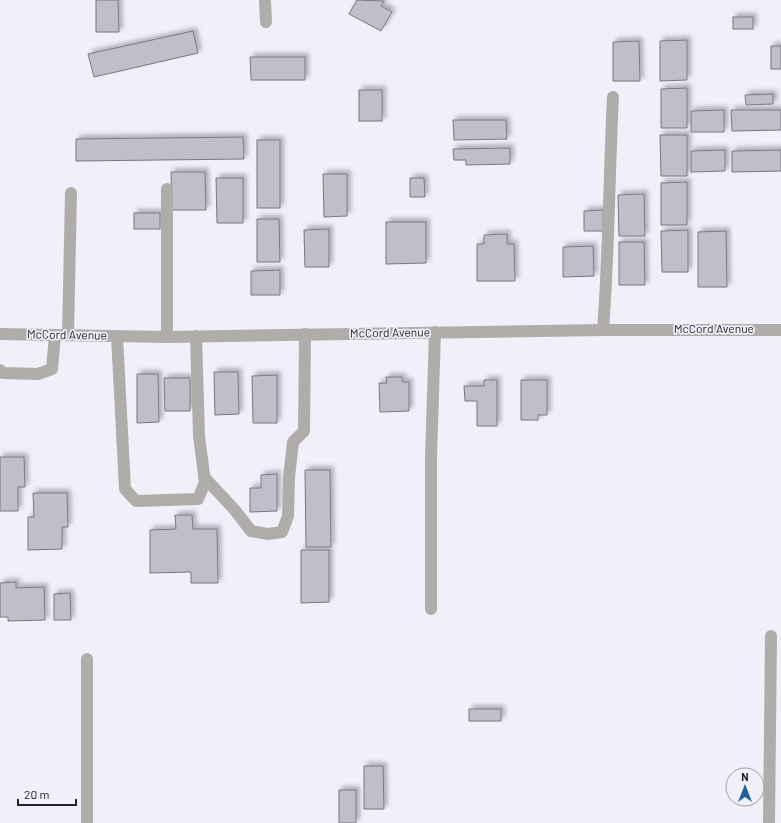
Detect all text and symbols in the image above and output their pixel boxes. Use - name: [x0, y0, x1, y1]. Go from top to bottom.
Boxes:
- street label: McCord Avenue: [674, 321, 754, 335]
- street label: McCord Avenue: [350, 324, 430, 340]
- street label: McCord Avenue: [27, 326, 107, 342]
- north arrow: [725, 767, 765, 807]
- text: N: [741, 770, 749, 783]
- scale bar: [18, 781, 76, 807]
- text: 20 m: [24, 787, 50, 801]

